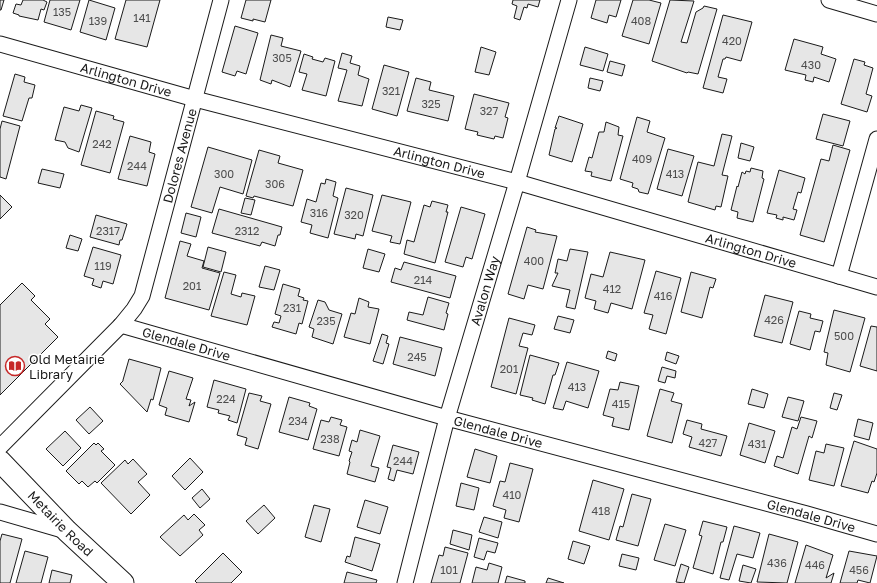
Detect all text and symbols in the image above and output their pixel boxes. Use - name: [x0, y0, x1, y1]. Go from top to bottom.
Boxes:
- house number: 135: [53, 5, 71, 18]
- house number: 141: [133, 11, 151, 24]
- house number: 139: [89, 14, 107, 27]
- house number: 408: [631, 14, 651, 27]
- house number: 420: [722, 34, 742, 47]
- house number: 305: [272, 51, 292, 64]
- house number: 430: [801, 58, 821, 71]
- street label: Arlington Drive: [79, 59, 173, 100]
- house number: 321: [382, 84, 400, 97]
- house number: 325: [421, 97, 441, 110]
- house number: 327: [480, 104, 498, 117]
- street label: Dolores Avenue: [159, 107, 200, 205]
- house number: 242: [92, 137, 112, 150]
- street label: Arlington Drive: [392, 143, 487, 181]
- house number: 409: [632, 152, 652, 165]
- house number: 244: [127, 159, 147, 172]
- house number: 300: [214, 167, 234, 180]
- house number: 413: [666, 167, 684, 180]
- house number: 306: [265, 177, 285, 190]
- house number: 316: [310, 206, 329, 219]
- house number: 320: [344, 208, 364, 221]
- house number: 2317: [96, 224, 120, 237]
- house number: 2312: [235, 224, 259, 237]
- street label: Arlington Drive: [704, 229, 798, 271]
- street label: Avalon Way: [467, 253, 503, 327]
- house number: 400: [524, 254, 544, 267]
- house number: 119: [94, 259, 112, 272]
- house number: 214: [414, 273, 432, 286]
- house number: 201: [183, 279, 201, 292]
- house number: 412: [603, 282, 621, 295]
- house number: 416: [654, 289, 673, 302]
- house number: 231: [283, 301, 301, 314]
- house number: 426: [764, 313, 784, 326]
- house number: 235: [316, 314, 336, 327]
- street label: Glendale Drive: [140, 323, 232, 364]
- house number: 500: [834, 329, 854, 342]
- house number: 245: [407, 350, 427, 363]
- place label: Old Metairie Library: [29, 351, 105, 382]
- library icon: Old Metairie Library: [4, 355, 26, 377]
- house number: 201: [500, 362, 518, 375]
- house number: 413: [568, 380, 586, 393]
- house number: 224: [216, 392, 236, 405]
- house number: 415: [612, 397, 630, 410]
- street label: Glendale Drive: [452, 412, 544, 451]
- house number: 234: [288, 414, 308, 427]
- house number: 238: [320, 432, 340, 445]
- house number: 427: [699, 436, 718, 449]
- house number: 431: [748, 437, 766, 450]
- house number: 244: [393, 454, 413, 467]
- street label: Metairie Road: [25, 487, 97, 559]
- house number: 410: [503, 488, 522, 501]
- street label: Glendale Drive: [765, 496, 857, 535]
- house number: 418: [592, 504, 611, 517]
- house number: 436: [767, 556, 787, 569]
- house number: 446: [805, 558, 825, 571]
- house number: 101: [440, 563, 458, 576]
- house number: 456: [849, 563, 869, 576]

